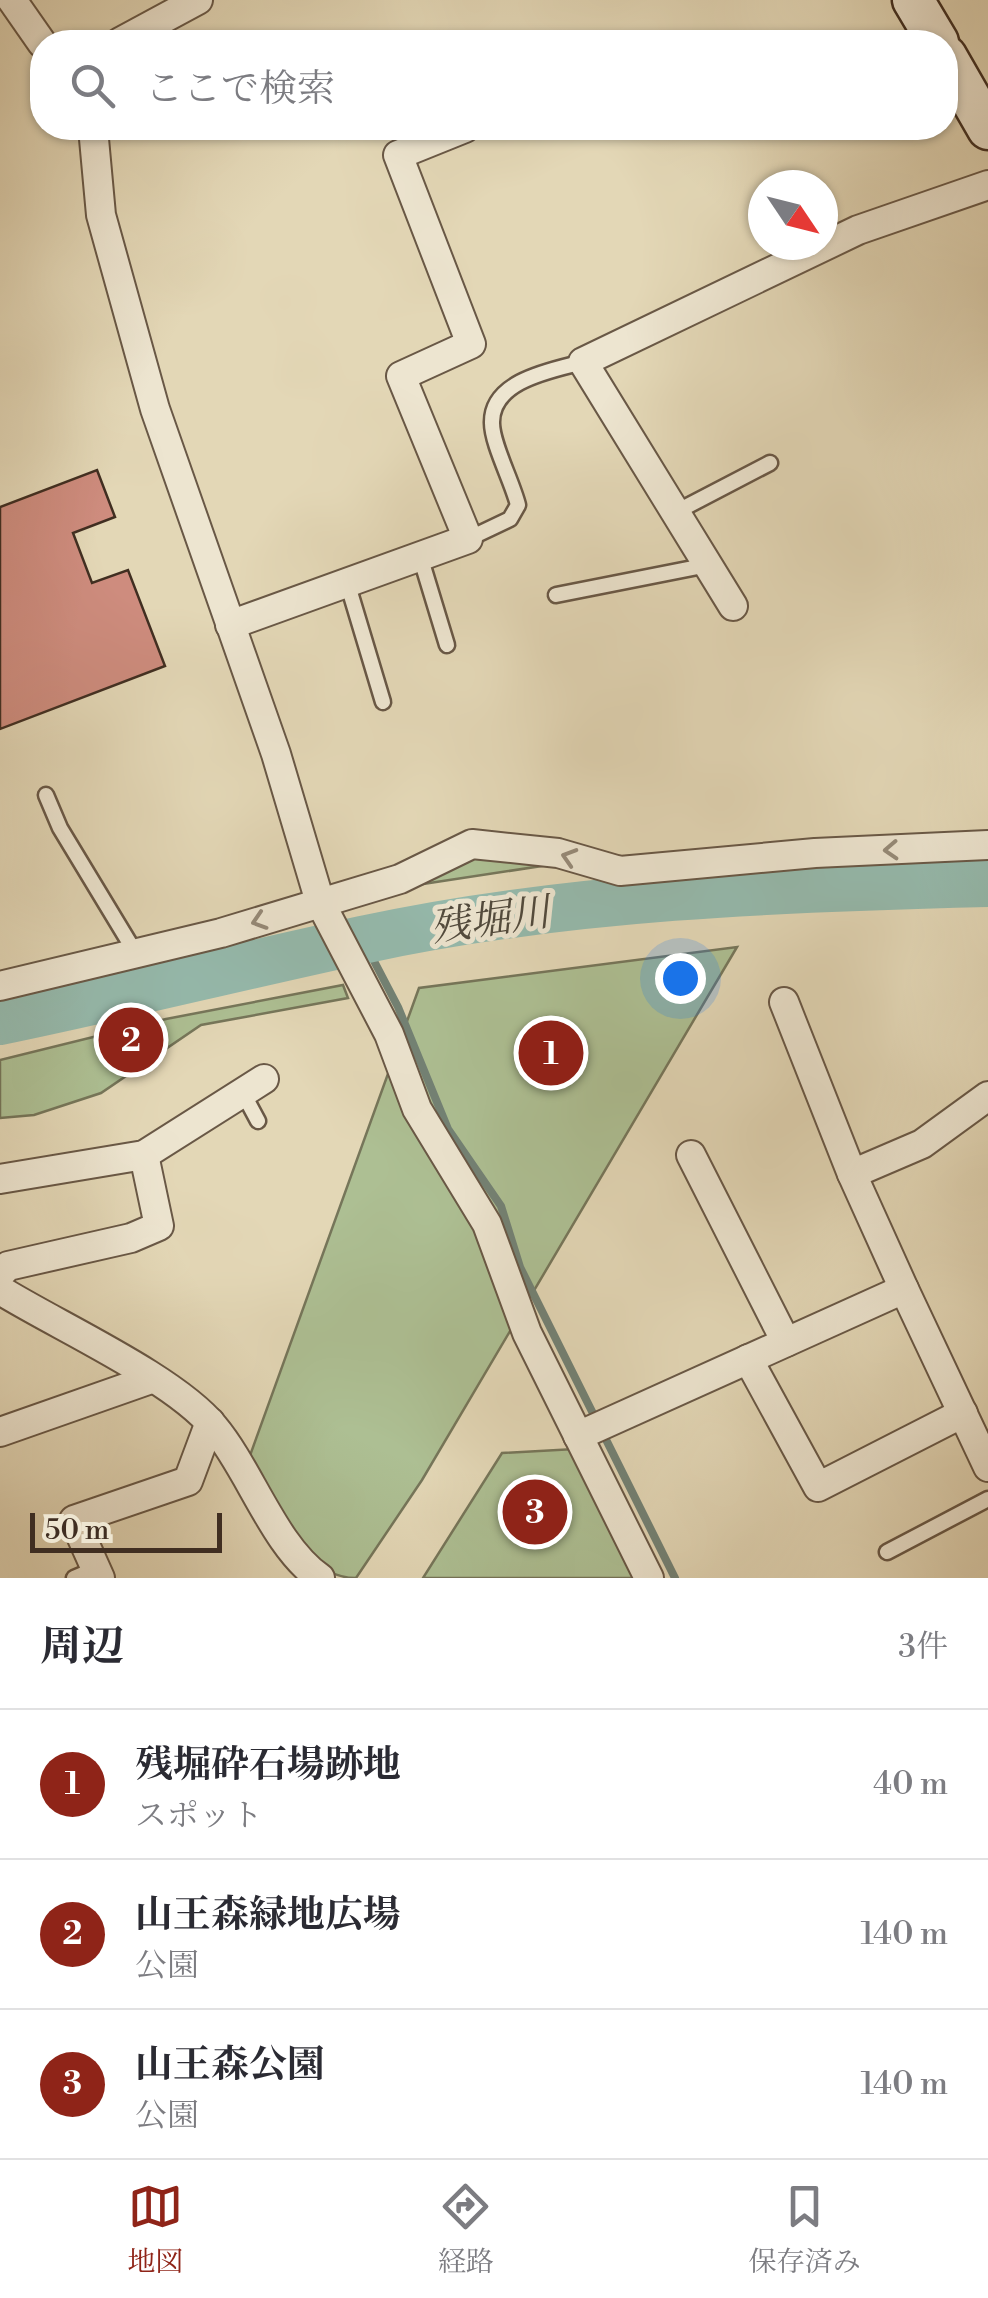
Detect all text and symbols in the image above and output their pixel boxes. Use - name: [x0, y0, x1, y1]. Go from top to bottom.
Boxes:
- search box: [30, 30, 958, 140]
- icon: search: [65, 58, 120, 113]
- text: ここで検索: [145, 66, 335, 113]
- north arrow: [748, 170, 838, 260]
- one-way arrow: [882, 839, 898, 860]
- one-way arrow: [561, 848, 578, 869]
- water label: 残堀川: [427, 887, 557, 954]
- one-way arrow: [251, 910, 268, 930]
- your location: [655, 953, 706, 1004]
- pin: 2: [98, 1002, 164, 1078]
- pin: 1: [518, 1016, 584, 1090]
- pin: 3: [502, 1474, 568, 1550]
- scale bar: [30, 1508, 222, 1552]
- text: 50 m: [45, 1513, 109, 1548]
- text: 周辺: [40, 1621, 124, 1674]
- text: 3件: [898, 1627, 948, 1667]
- text: 残堀砕石場跡地: [135, 1742, 401, 1789]
- text: 1: [65, 1764, 80, 1804]
- text: 40 m: [873, 1764, 948, 1804]
- text: スポット: [135, 1796, 263, 1836]
- text: 山王森緑地広場: [135, 1892, 401, 1939]
- text: 2: [62, 1914, 83, 1954]
- text: 140 m: [861, 1914, 948, 1954]
- text: 公園: [135, 1946, 199, 1986]
- text: 山王森公園: [135, 2042, 325, 2089]
- text: 3: [63, 2064, 82, 2104]
- text: 140 m: [861, 2064, 948, 2104]
- text: 公園: [135, 2096, 199, 2136]
- tab: 地図: [127, 2179, 183, 2280]
- tab: 経路: [438, 2179, 494, 2280]
- tab: 保存済み: [749, 2179, 861, 2280]

